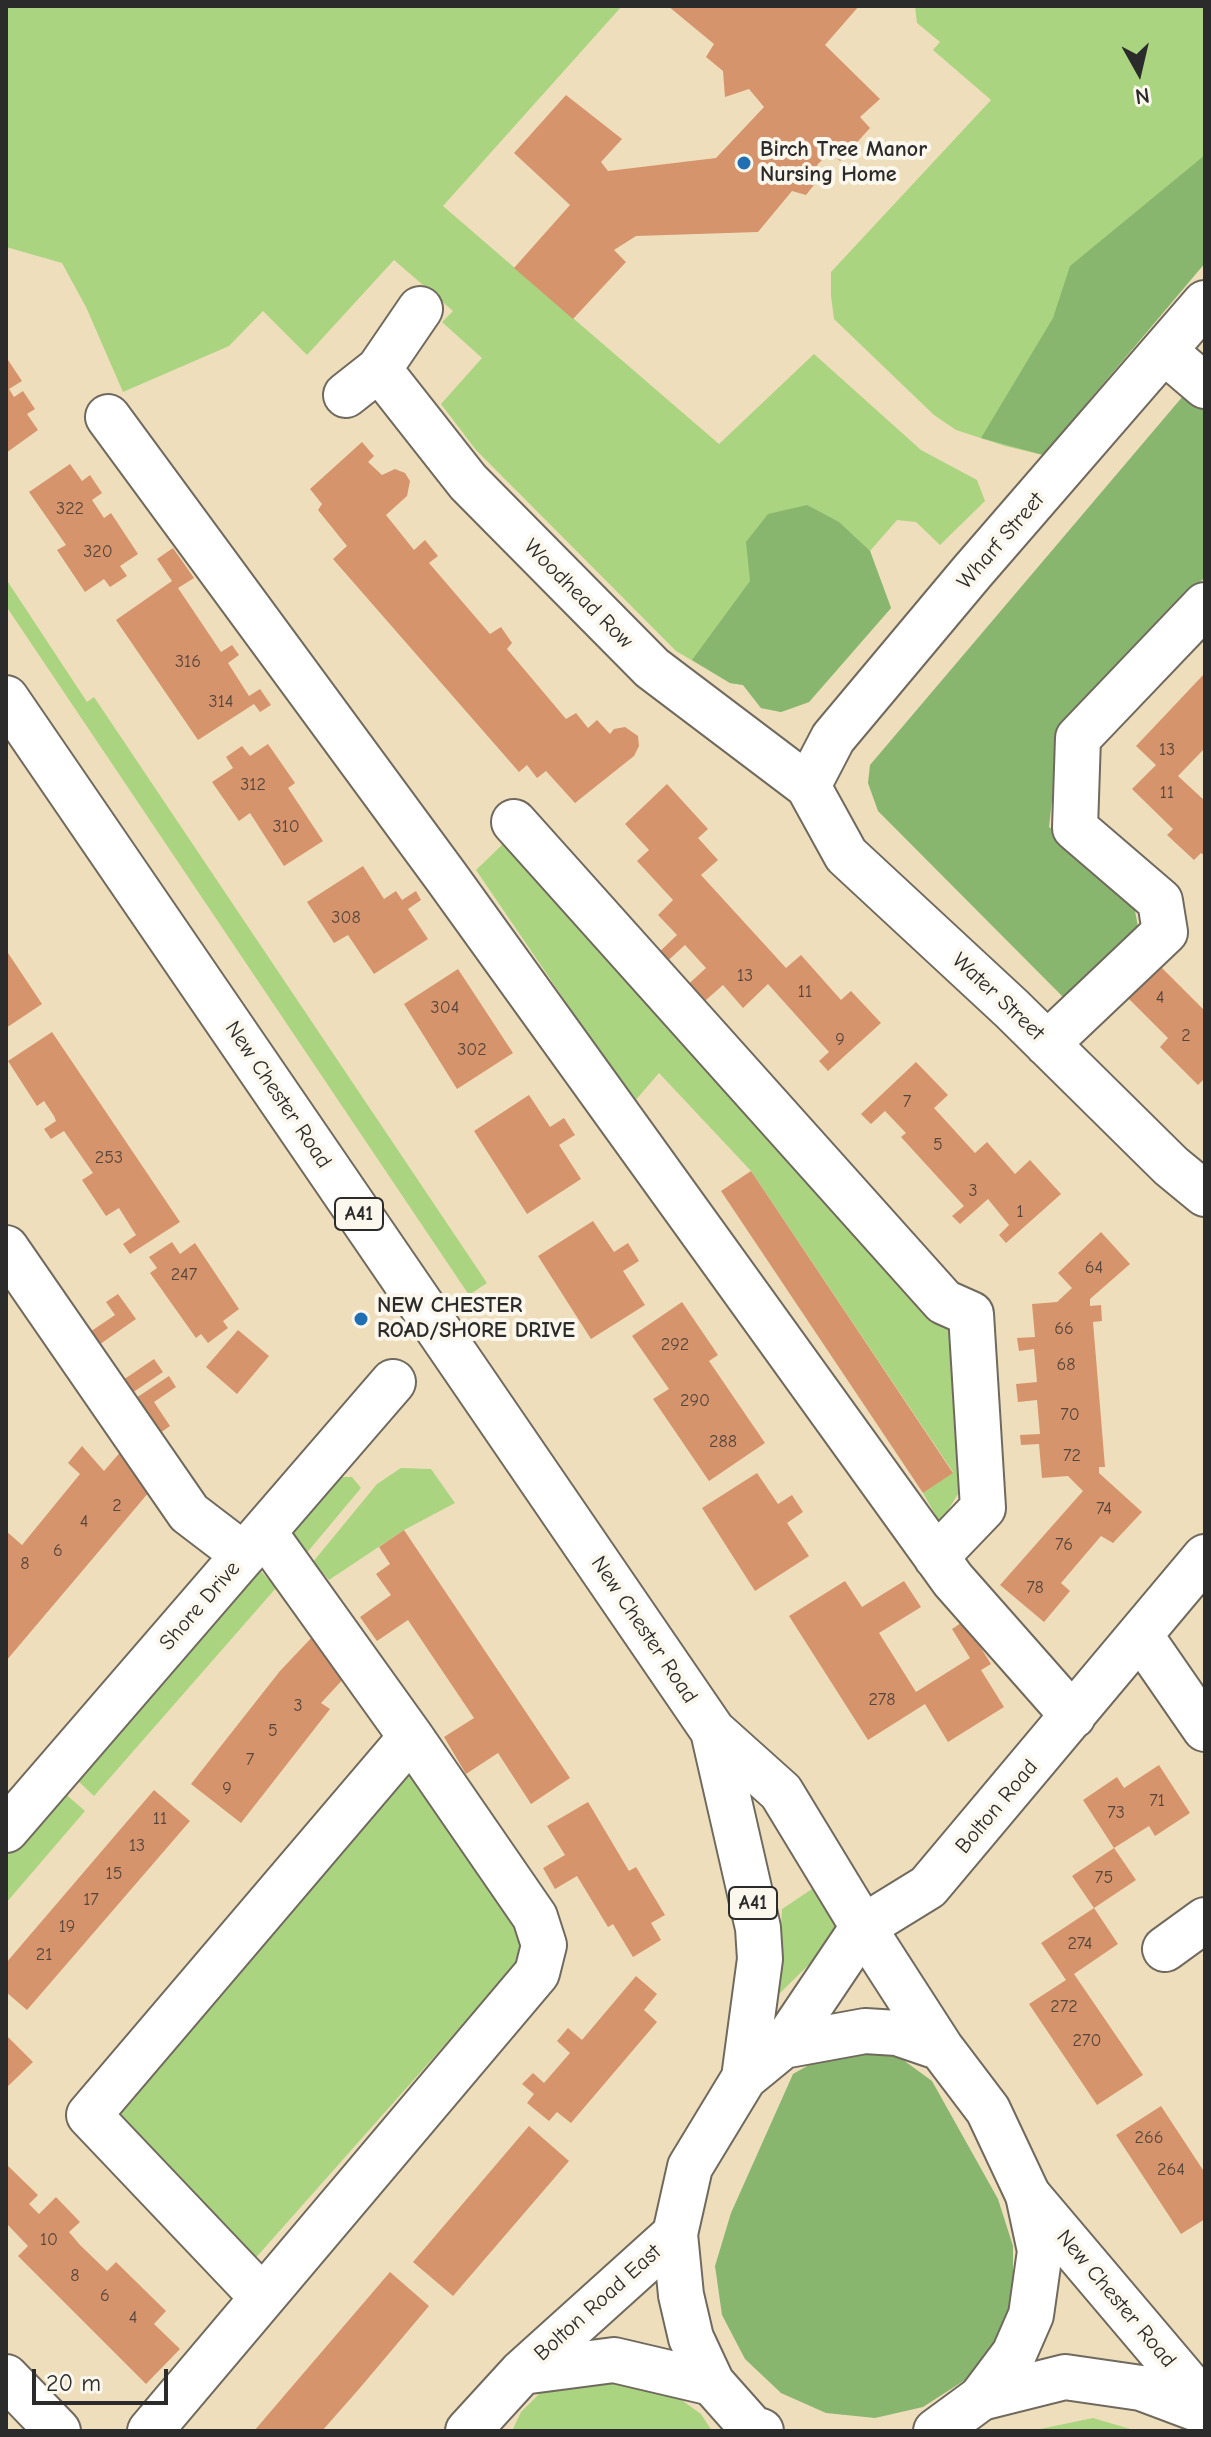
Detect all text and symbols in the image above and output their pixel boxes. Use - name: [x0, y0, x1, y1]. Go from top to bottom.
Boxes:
- north arrow: [1099, 32, 1179, 112]
- text: N: [1133, 82, 1151, 110]
- place label: Birch Tree Manor Nursing Home: [760, 137, 927, 188]
- marker: Birch Tree Manor Nursing Home: [735, 154, 753, 172]
- street label: Wharf Street: [952, 487, 1050, 595]
- house number: 322: [56, 498, 84, 520]
- street label: Woodhead Row: [518, 534, 638, 654]
- house number: 320: [83, 541, 113, 563]
- house number: 316: [175, 651, 201, 673]
- house number: 314: [209, 691, 233, 713]
- house number: 13: [1159, 739, 1175, 761]
- house number: 312: [240, 774, 266, 796]
- house number: 11: [1160, 782, 1174, 804]
- house number: 310: [272, 816, 300, 838]
- house number: 308: [331, 907, 361, 929]
- street label: Water Street: [946, 948, 1050, 1046]
- house number: 13: [737, 965, 753, 987]
- house number: 11: [798, 981, 812, 1003]
- house number: 4: [1156, 987, 1164, 1009]
- house number: 304: [431, 997, 459, 1019]
- street label: New Chester Road: [219, 1016, 337, 1174]
- house number: 2: [1181, 1025, 1191, 1047]
- house number: 9: [835, 1029, 845, 1051]
- house number: 302: [457, 1039, 487, 1061]
- house number: 7: [903, 1091, 911, 1113]
- house number: 5: [933, 1134, 943, 1156]
- house number: 253: [95, 1147, 123, 1169]
- house number: 3: [968, 1180, 978, 1202]
- road number: A41: [335, 1198, 383, 1230]
- house number: 1: [1016, 1201, 1024, 1223]
- house number: 64: [1085, 1257, 1103, 1279]
- house number: 247: [171, 1264, 197, 1286]
- place label: NEW CHESTER ROAD/SHORE DRIVE: [377, 1293, 575, 1344]
- marker: NEW CHESTER ROAD/SHORE DRIVE: [352, 1310, 370, 1328]
- house number: 66: [1054, 1318, 1074, 1340]
- house number: 292: [661, 1334, 689, 1356]
- house number: 68: [1056, 1354, 1076, 1376]
- house number: 290: [680, 1390, 710, 1412]
- house number: 70: [1060, 1404, 1080, 1426]
- house number: 288: [709, 1431, 737, 1453]
- house number: 72: [1063, 1445, 1081, 1467]
- house number: 2: [112, 1495, 122, 1517]
- house number: 74: [1096, 1498, 1112, 1520]
- house number: 4: [80, 1511, 88, 1533]
- house number: 76: [1055, 1534, 1073, 1556]
- house number: 6: [53, 1540, 63, 1562]
- street label: New Chester Road: [585, 1551, 703, 1709]
- house number: 8: [20, 1553, 30, 1575]
- street label: Shore Drive: [154, 1556, 246, 1656]
- house number: 78: [1026, 1577, 1044, 1599]
- house number: 278: [868, 1689, 896, 1711]
- house number: 3: [293, 1695, 303, 1717]
- house number: 5: [268, 1720, 278, 1742]
- house number: 7: [246, 1749, 254, 1771]
- street label: Bolton Road: [950, 1755, 1044, 1859]
- house number: 9: [222, 1778, 232, 1800]
- house number: 71: [1149, 1790, 1165, 1812]
- house number: 73: [1107, 1802, 1125, 1824]
- house number: 11: [153, 1808, 167, 1830]
- house number: 13: [129, 1835, 145, 1857]
- house number: 15: [106, 1863, 122, 1885]
- house number: 75: [1095, 1867, 1113, 1889]
- road number: A41: [729, 1887, 777, 1919]
- house number: 17: [83, 1889, 99, 1911]
- house number: 19: [59, 1916, 75, 1938]
- house number: 274: [1067, 1933, 1093, 1955]
- house number: 21: [36, 1944, 52, 1966]
- house number: 272: [1050, 1996, 1078, 2018]
- house number: 270: [1073, 2030, 1101, 2052]
- house number: 266: [1135, 2127, 1163, 2149]
- house number: 264: [1157, 2159, 1185, 2181]
- street label: New Chester Road: [1051, 2225, 1181, 2373]
- house number: 10: [40, 2229, 58, 2251]
- street label: Bolton Road East: [529, 2239, 667, 2367]
- house number: 8: [70, 2265, 80, 2287]
- house number: 6: [100, 2285, 110, 2307]
- house number: 4: [129, 2307, 137, 2329]
- scale bar: [36, 2353, 172, 2403]
- text: 20 m: [46, 2369, 101, 2397]

